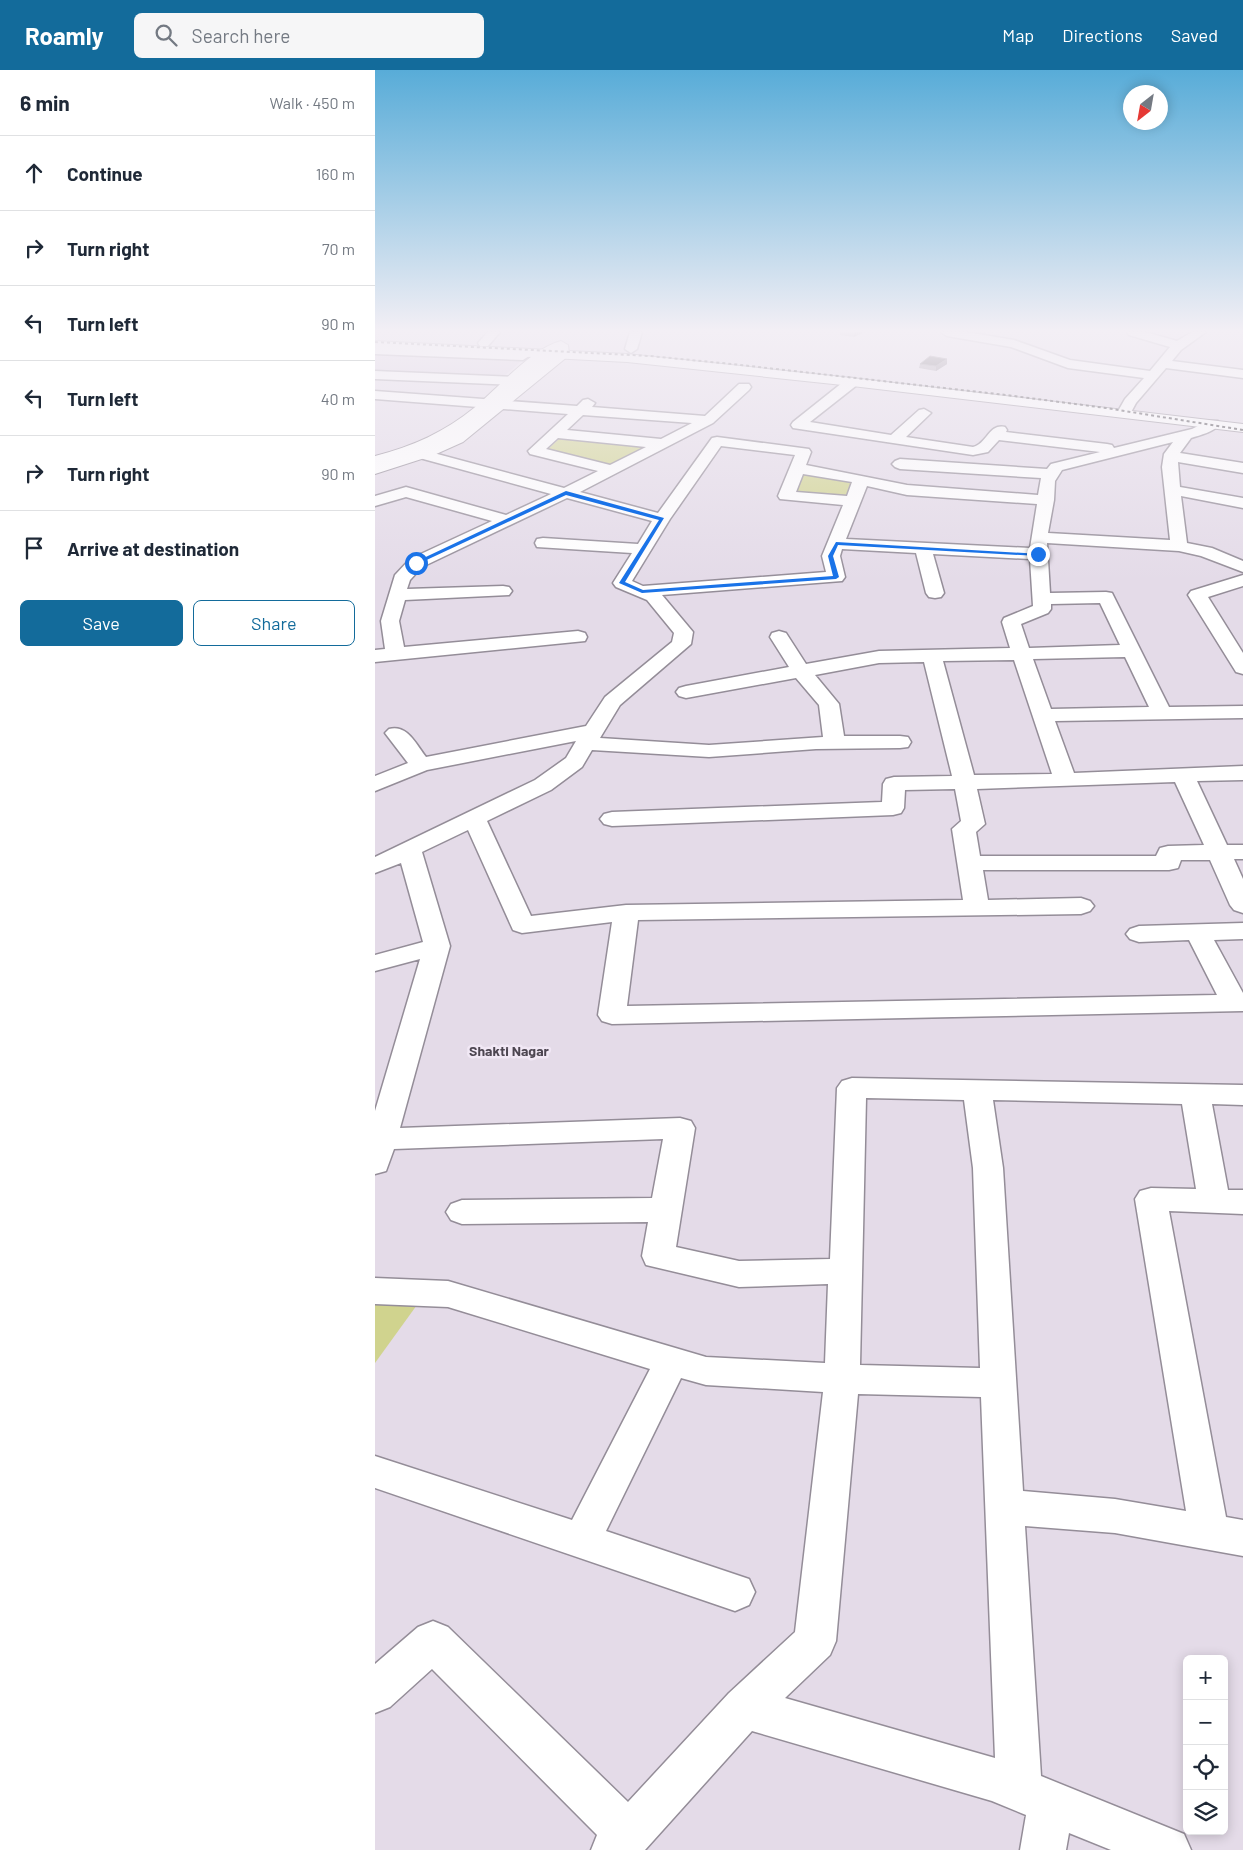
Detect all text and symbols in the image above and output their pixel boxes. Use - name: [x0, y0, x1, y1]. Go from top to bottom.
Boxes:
- search box: [134, 13, 484, 58]
- text: Roamly: [25, 21, 104, 50]
- icon: search: [152, 21, 180, 49]
- text: Search here: [192, 24, 290, 47]
- text: Map: [1002, 24, 1034, 46]
- text: Directions: [1062, 24, 1143, 46]
- text: Saved: [1171, 24, 1218, 46]
- north arrow: [1123, 85, 1168, 130]
- text: 6 min: [20, 90, 70, 115]
- text: Walk · 450 m: [270, 93, 355, 112]
- icon: ahead: [20, 159, 48, 187]
- text: Continue: [67, 162, 143, 185]
- text: 160 m: [316, 164, 355, 183]
- icon: right: [20, 234, 48, 262]
- text: Turn right: [67, 237, 149, 260]
- text: 70 m: [322, 239, 355, 258]
- icon: left: [20, 309, 48, 337]
- text: Turn left: [67, 312, 138, 335]
- text: 90 m: [321, 314, 355, 333]
- icon: left: [20, 384, 48, 412]
- text: Turn left: [67, 387, 138, 410]
- text: 40 m: [321, 389, 355, 408]
- icon: right: [20, 459, 48, 487]
- text: Turn right: [67, 462, 149, 485]
- text: 90 m: [321, 464, 355, 483]
- icon: arrive: [20, 534, 48, 562]
- text: Arrive at destination: [67, 537, 239, 560]
- route end: [1027, 543, 1050, 566]
- route start: [405, 552, 428, 575]
- button: Save: [20, 600, 183, 646]
- button: Share: [193, 600, 355, 646]
- district label: Shakti Nagar: [469, 1042, 550, 1059]
- map controls: [1183, 1655, 1228, 1835]
- button: +: [1183, 1655, 1228, 1700]
- button: −: [1183, 1700, 1228, 1745]
- button: locate: [1183, 1745, 1228, 1790]
- button: layers: [1183, 1790, 1228, 1835]

